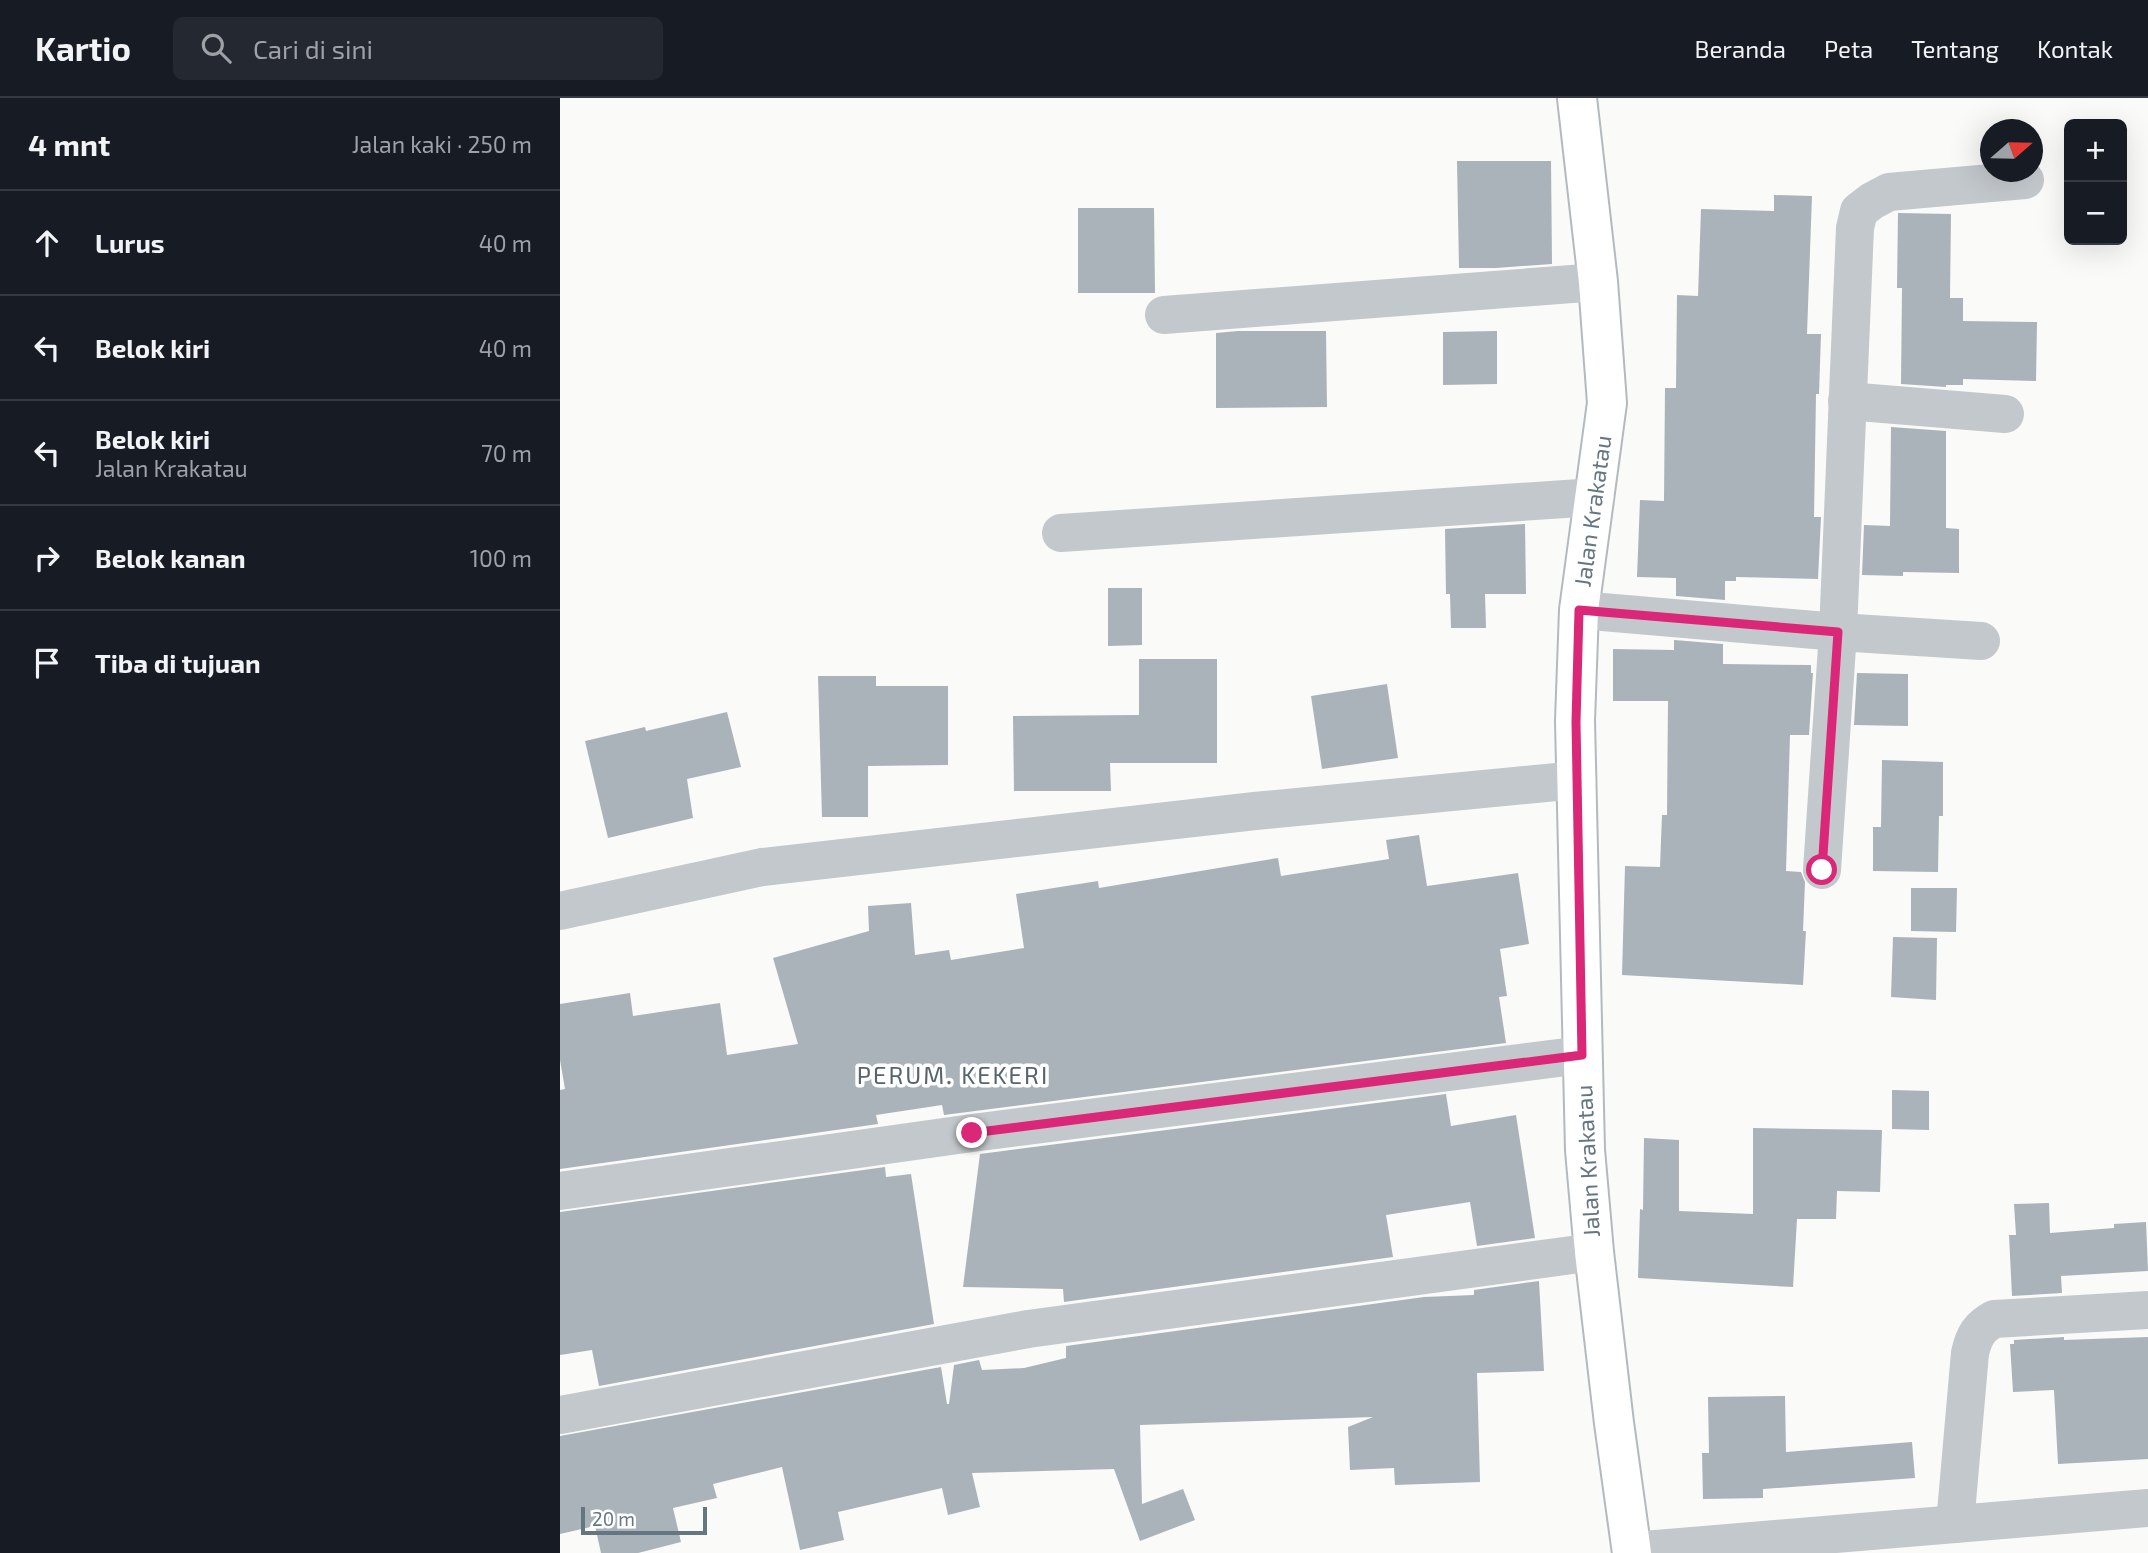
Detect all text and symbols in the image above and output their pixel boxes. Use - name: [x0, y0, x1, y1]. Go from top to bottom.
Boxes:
- search box: [173, 17, 663, 80]
- text: Kartio: [35, 28, 131, 68]
- icon: search: [197, 29, 235, 67]
- text: Cari di sini: [253, 33, 373, 64]
- text: Beranda: [1695, 34, 1786, 63]
- text: Peta: [1824, 34, 1873, 63]
- text: Tentang: [1911, 34, 1999, 63]
- text: Kontak: [2037, 34, 2113, 63]
- north arrow: [1980, 119, 2043, 182]
- map controls: [2064, 119, 2127, 245]
- button: +: [2064, 119, 2127, 182]
- text: 4 mnt: [28, 126, 110, 162]
- text: Jalan kaki · 250 m: [352, 130, 532, 158]
- button: −: [2064, 182, 2127, 245]
- icon: ahead: [28, 224, 66, 262]
- text: Lurus: [95, 227, 165, 258]
- text: 40 m: [479, 229, 532, 257]
- icon: left: [28, 329, 66, 367]
- text: Belok kiri: [95, 332, 210, 363]
- text: 40 m: [479, 334, 532, 362]
- text: Belok kiri: [95, 423, 210, 454]
- street label: Jalan Krakatau: [1568, 433, 1616, 588]
- icon: left: [28, 434, 66, 472]
- text: 70 m: [481, 439, 532, 467]
- text: Jalan Krakatau: [95, 454, 248, 482]
- icon: right: [28, 539, 66, 577]
- text: Belok kanan: [95, 542, 246, 573]
- text: 100 m: [470, 544, 532, 572]
- icon: arrive: [28, 644, 66, 682]
- text: Tiba di tujuan: [95, 647, 261, 678]
- route start: [1806, 854, 1837, 885]
- district label: PERUM. KEKERI: [857, 1060, 1049, 1089]
- street label: Jalan Krakatau: [1569, 1084, 1605, 1238]
- route end: [956, 1117, 987, 1148]
- scale bar: [581, 1504, 707, 1536]
- text: 20 m: [592, 1507, 635, 1530]

